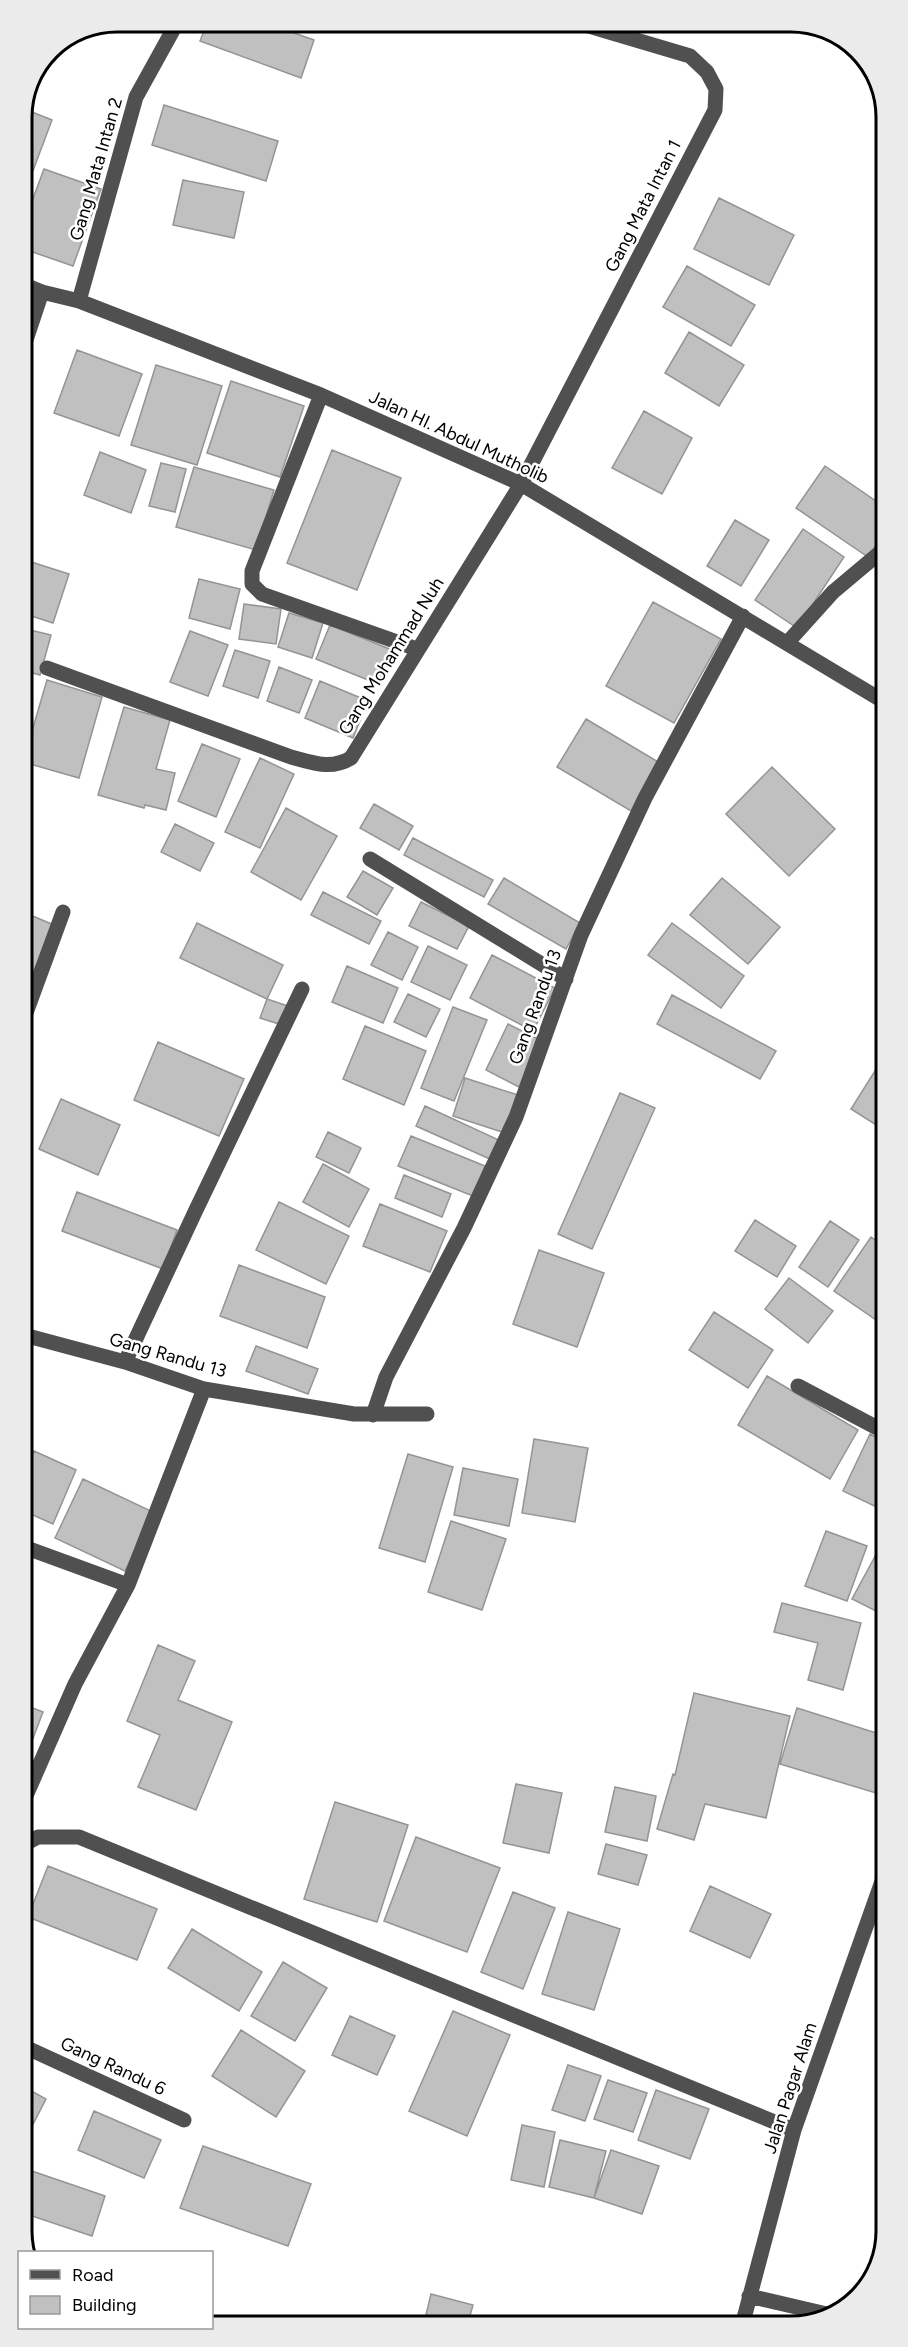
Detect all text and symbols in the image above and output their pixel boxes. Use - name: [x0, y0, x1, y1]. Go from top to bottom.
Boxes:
- street label: Gang Mata Intan 2: [65, 95, 127, 243]
- street label: Gang Mata Intan 1: [600, 136, 686, 276]
- street label: Jalan HI. Abdul Mutholib: [366, 386, 552, 488]
- street label: Gang Mohammad Nuh: [334, 573, 448, 739]
- street label: Gang Randu 13: [504, 947, 566, 1067]
- street label: Gang Randu 13: [107, 1328, 229, 1382]
- street label: Jalan Pagar Alam: [758, 2020, 822, 2156]
- street label: Gang Randu 6: [57, 2032, 169, 2100]
- legend: [18, 2251, 213, 2329]
- text: Road: [72, 2264, 113, 2286]
- text: Building: [72, 2294, 137, 2316]

